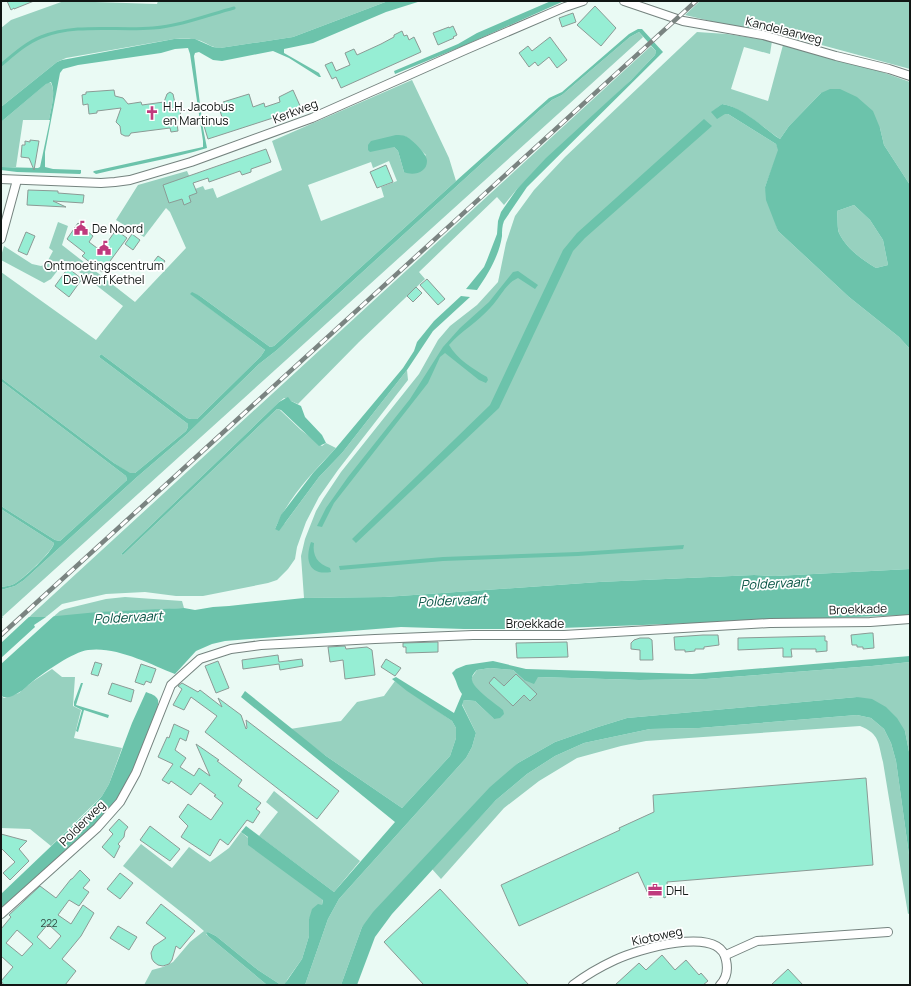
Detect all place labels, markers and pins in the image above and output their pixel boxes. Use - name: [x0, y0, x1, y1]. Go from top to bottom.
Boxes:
- place label: H.H. Jacobus en Martinus: [163, 98, 234, 129]
- church icon: H.H. Jacobus en Martinus: [144, 105, 160, 121]
- public building icon: De Noord: [73, 220, 89, 236]
- place label: De Noord: [92, 220, 143, 237]
- public building icon: Ontmoetingscentrum De Werf Kethel: [96, 240, 112, 256]
- place label: Ontmoetingscentrum De Werf Kethel: [44, 257, 164, 288]
- office icon: DHL: [647, 882, 663, 898]
- place label: DHL: [666, 882, 688, 899]

